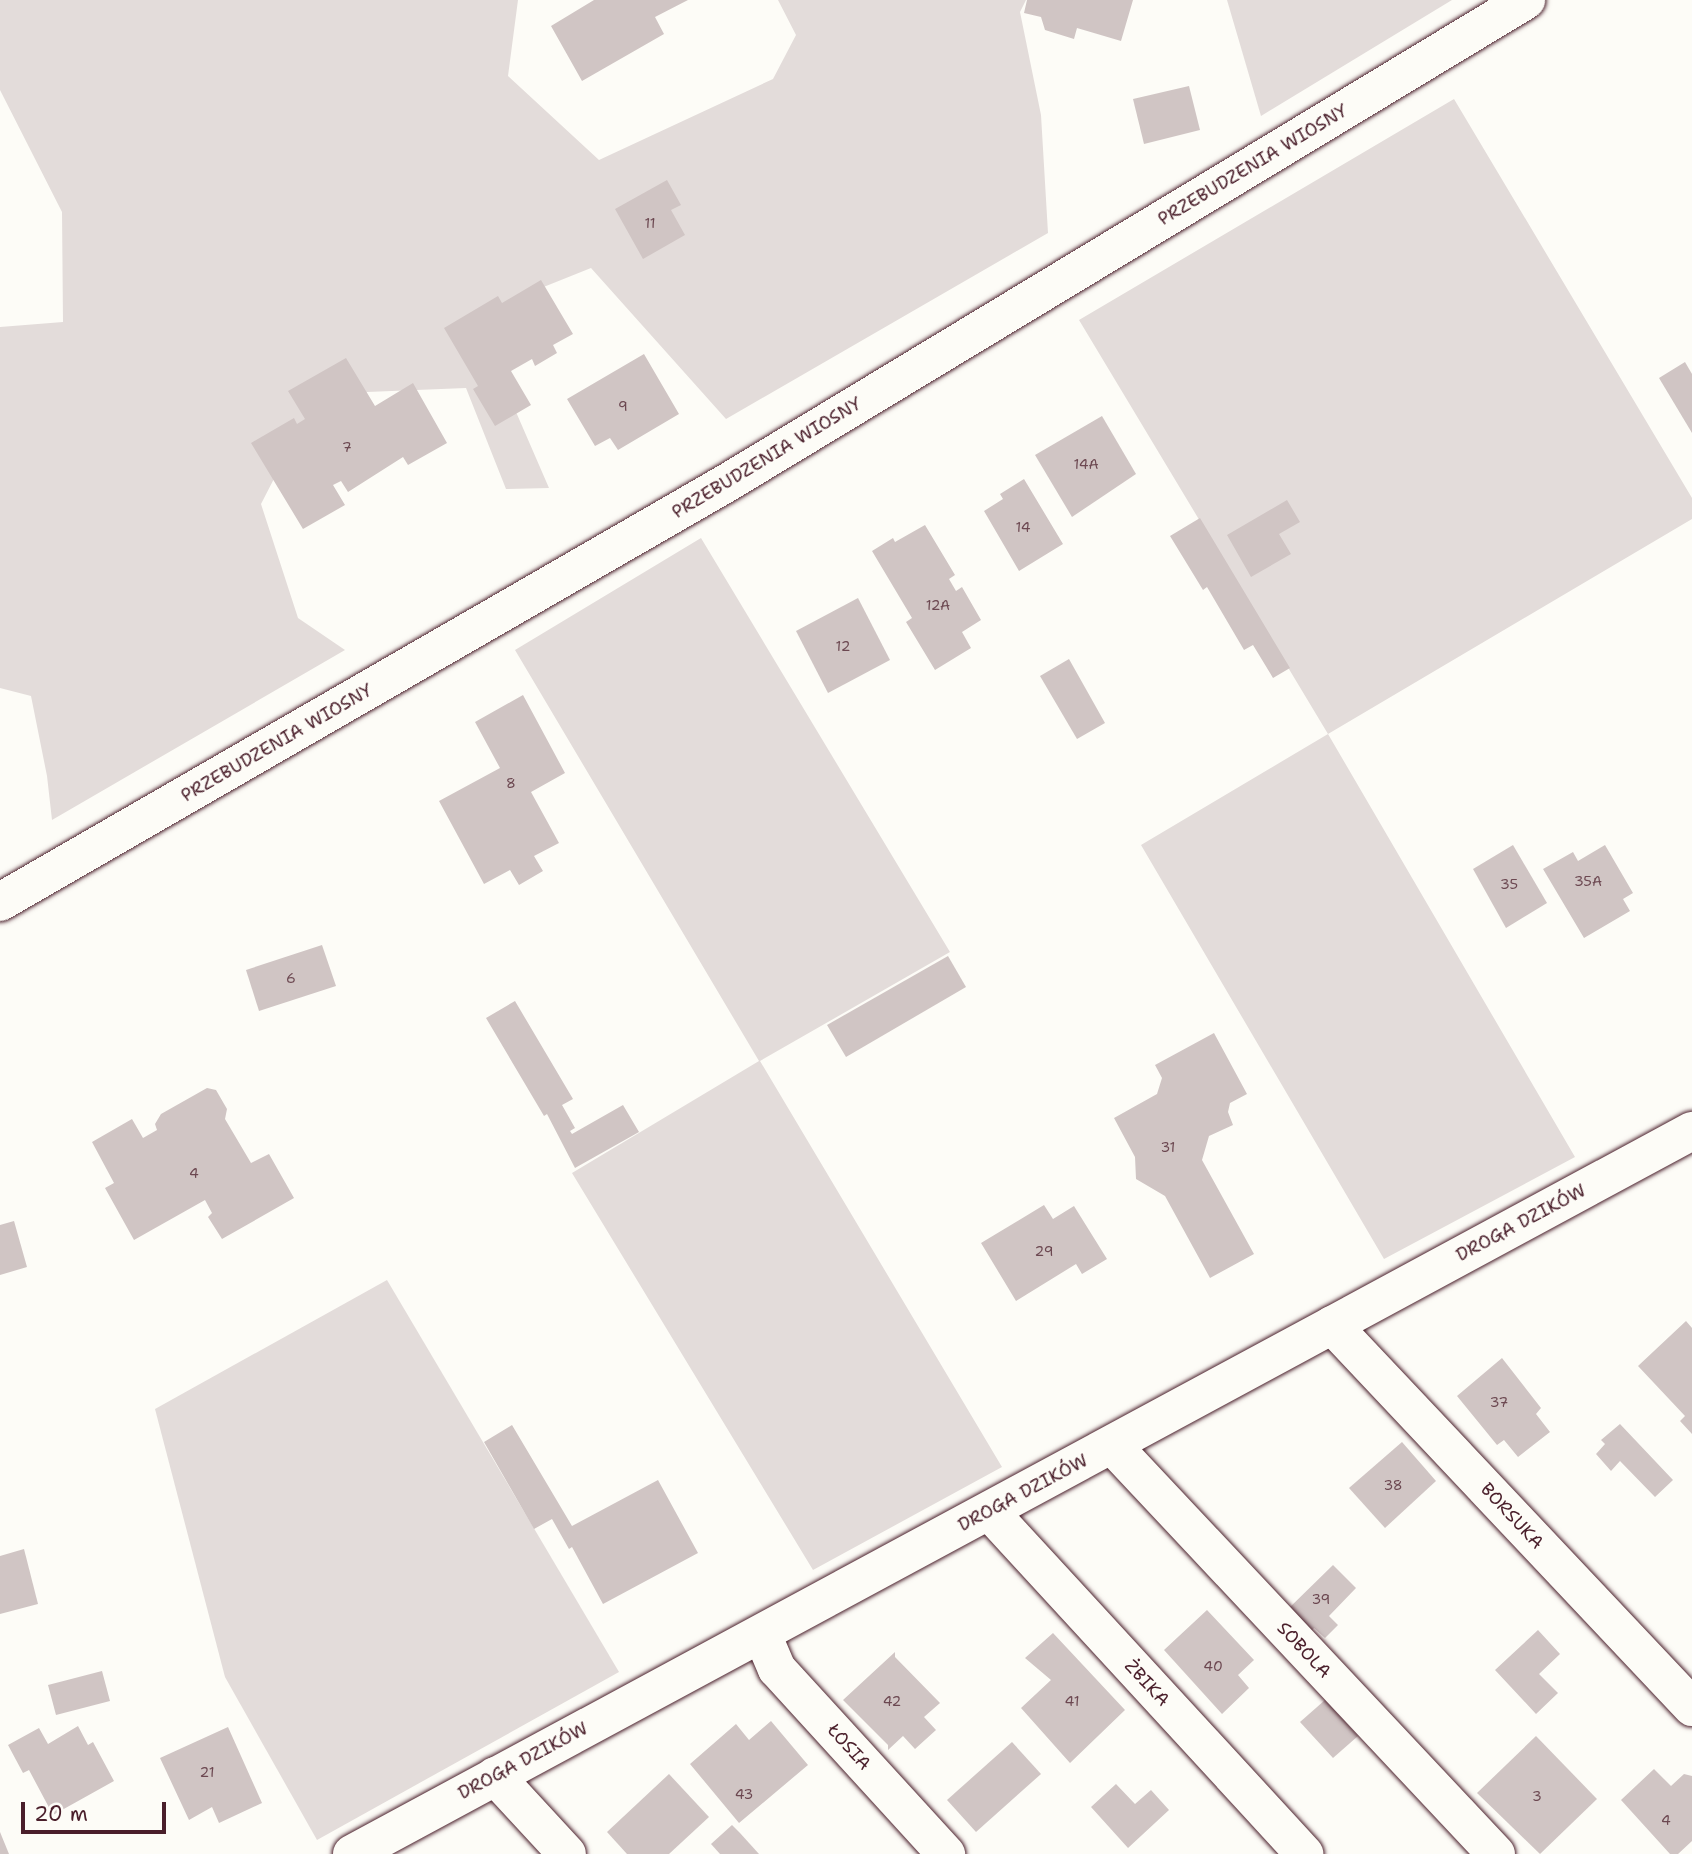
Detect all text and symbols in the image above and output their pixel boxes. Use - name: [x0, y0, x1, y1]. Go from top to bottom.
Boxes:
- street label: PRZEBUDZENIA WIOSNY: [1154, 100, 1352, 230]
- house number: 11: [644, 215, 656, 231]
- street label: PRZEBUDZENIA WIOSNY: [668, 393, 866, 523]
- house number: 9: [618, 398, 628, 414]
- house number: 7: [342, 439, 352, 455]
- house number: 14A: [1073, 456, 1099, 472]
- house number: 14: [1015, 519, 1031, 535]
- house number: 12A: [926, 597, 950, 613]
- house number: 12: [836, 638, 850, 654]
- street label: PRZEBUDZENIA WIOSNY: [177, 679, 377, 807]
- house number: 8: [506, 775, 516, 791]
- house number: 35A: [1574, 873, 1602, 889]
- house number: 35: [1500, 876, 1518, 892]
- house number: 6: [286, 970, 296, 986]
- house number: 31: [1161, 1139, 1175, 1155]
- house number: 4: [189, 1165, 199, 1181]
- street label: DROGA DZIKÓW: [1452, 1180, 1590, 1266]
- house number: 29: [1035, 1243, 1053, 1259]
- house number: 37: [1490, 1394, 1508, 1410]
- street label: DROGA DZIKÓW: [954, 1450, 1092, 1536]
- house number: 38: [1383, 1477, 1403, 1493]
- street label: BORSUKA: [1476, 1479, 1548, 1553]
- house number: 39: [1312, 1591, 1330, 1607]
- street label: SOBOLA: [1273, 1617, 1335, 1683]
- street label: ŻBIKA: [1120, 1655, 1174, 1711]
- house number: 40: [1203, 1658, 1223, 1674]
- house number: 42: [883, 1693, 901, 1709]
- house number: 41: [1065, 1693, 1079, 1709]
- street label: DROGA DZIKÓW: [454, 1718, 592, 1804]
- street label: ŁOSIA: [823, 1719, 875, 1775]
- house number: 21: [200, 1764, 214, 1780]
- house number: 43: [735, 1786, 753, 1802]
- scale bar: [24, 1787, 170, 1831]
- house number: 3: [1532, 1788, 1542, 1804]
- text: 20 m: [34, 1800, 88, 1828]
- house number: 4: [1661, 1812, 1671, 1828]

